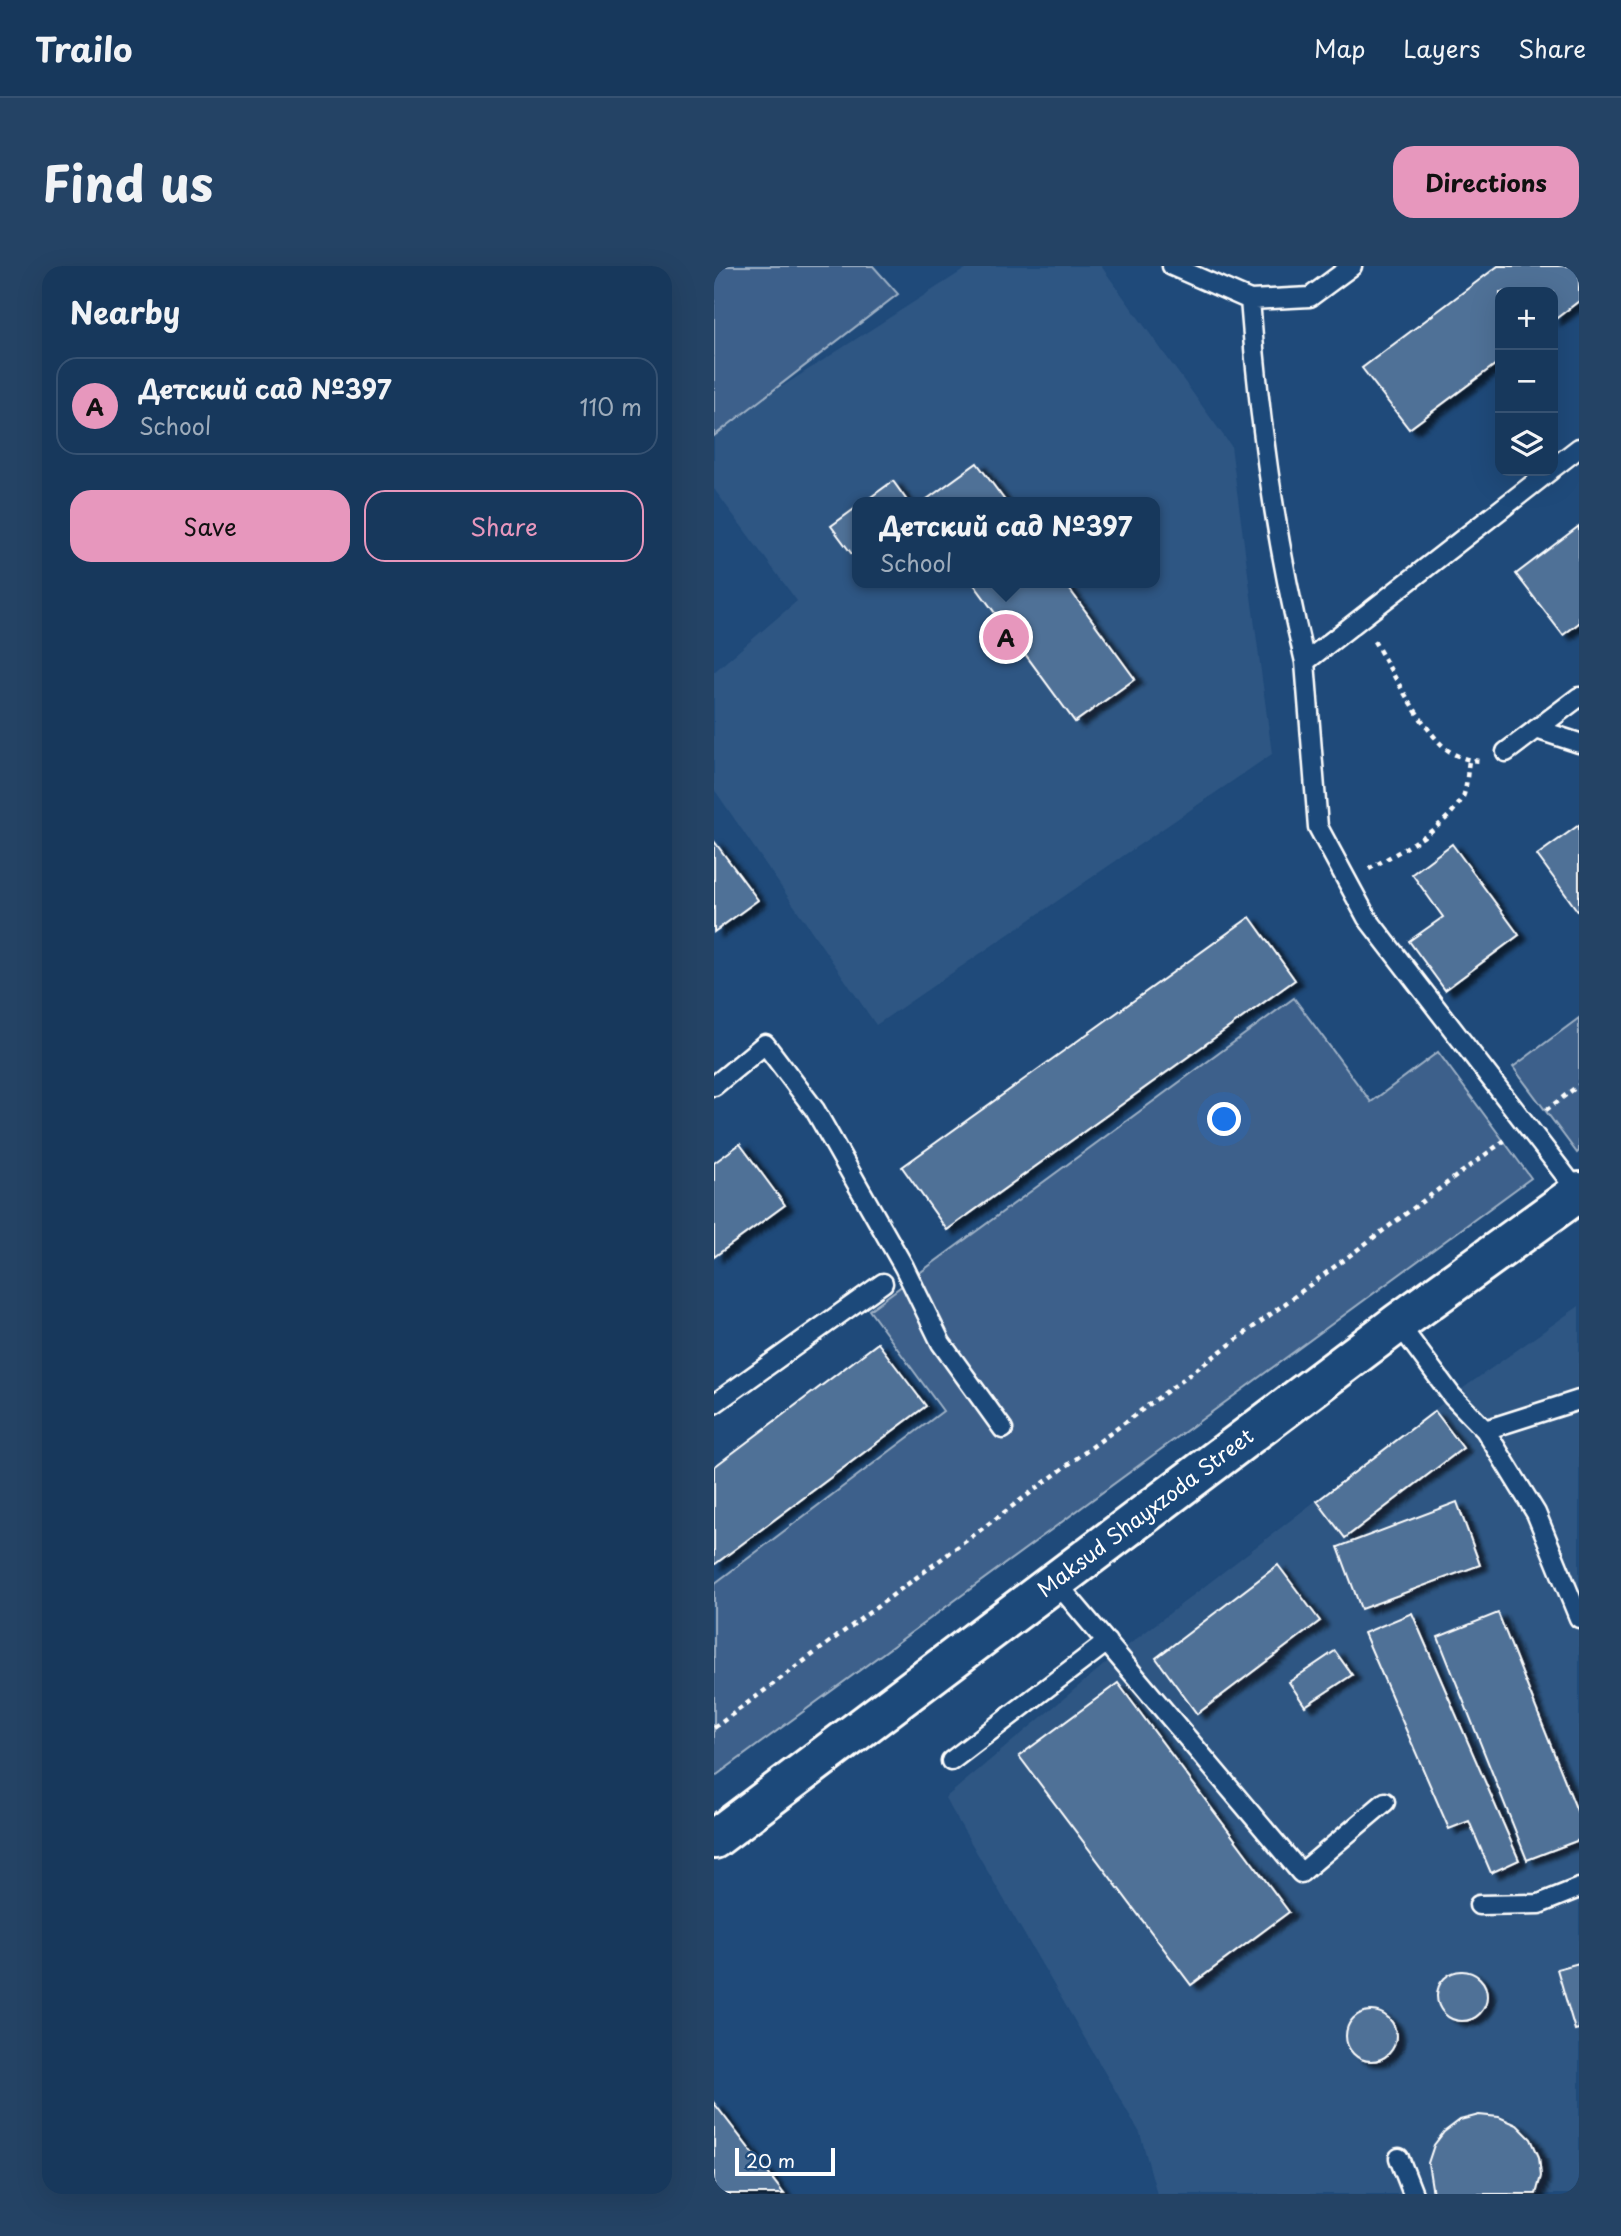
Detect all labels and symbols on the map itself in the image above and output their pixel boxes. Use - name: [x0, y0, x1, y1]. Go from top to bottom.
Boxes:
- pin: A: [983, 611, 1029, 663]
- your location: [1207, 1102, 1241, 1136]
- street label: Maksud Shayxzoda Street: [1030, 1419, 1260, 1604]
- scale bar: [735, 2145, 835, 2177]

